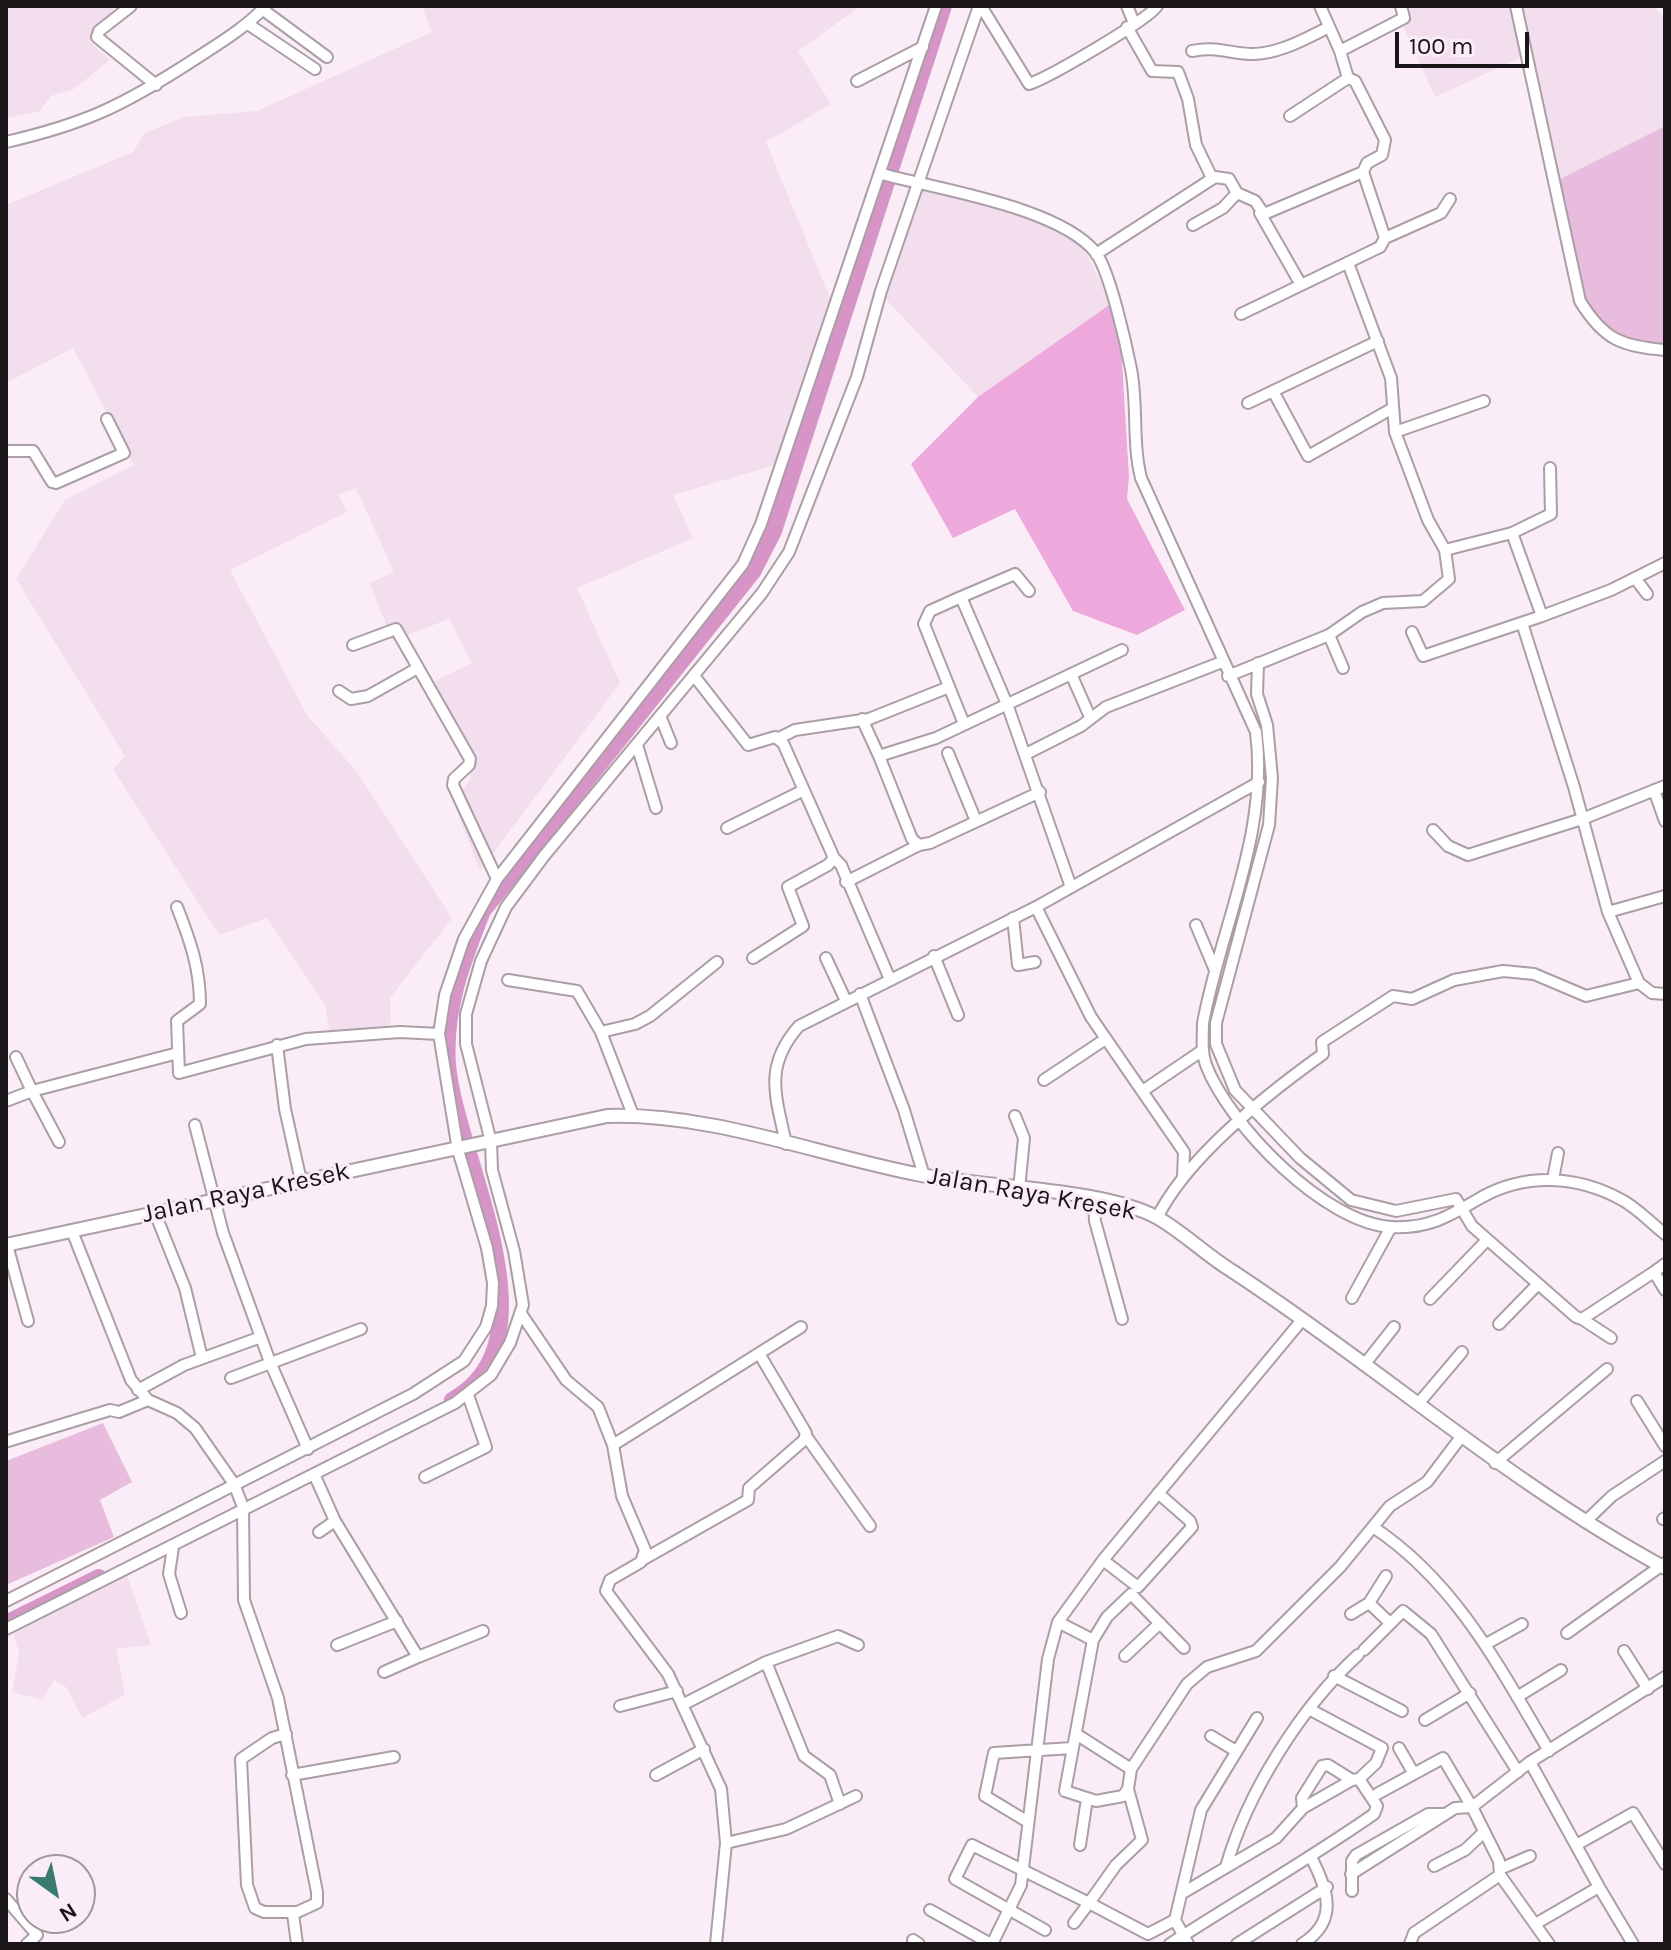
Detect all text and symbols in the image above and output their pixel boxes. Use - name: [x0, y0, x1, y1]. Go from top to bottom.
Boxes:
- scale bar: [1399, 16, 1533, 66]
- text: 100 m: [1409, 32, 1474, 60]
- street label: Jalan Raya Kresek: [139, 1156, 353, 1230]
- street label: Jalan Raya Kresek: [925, 1160, 1139, 1228]
- north arrow: [16, 1854, 96, 1934]
- text: N: [54, 1897, 82, 1928]

